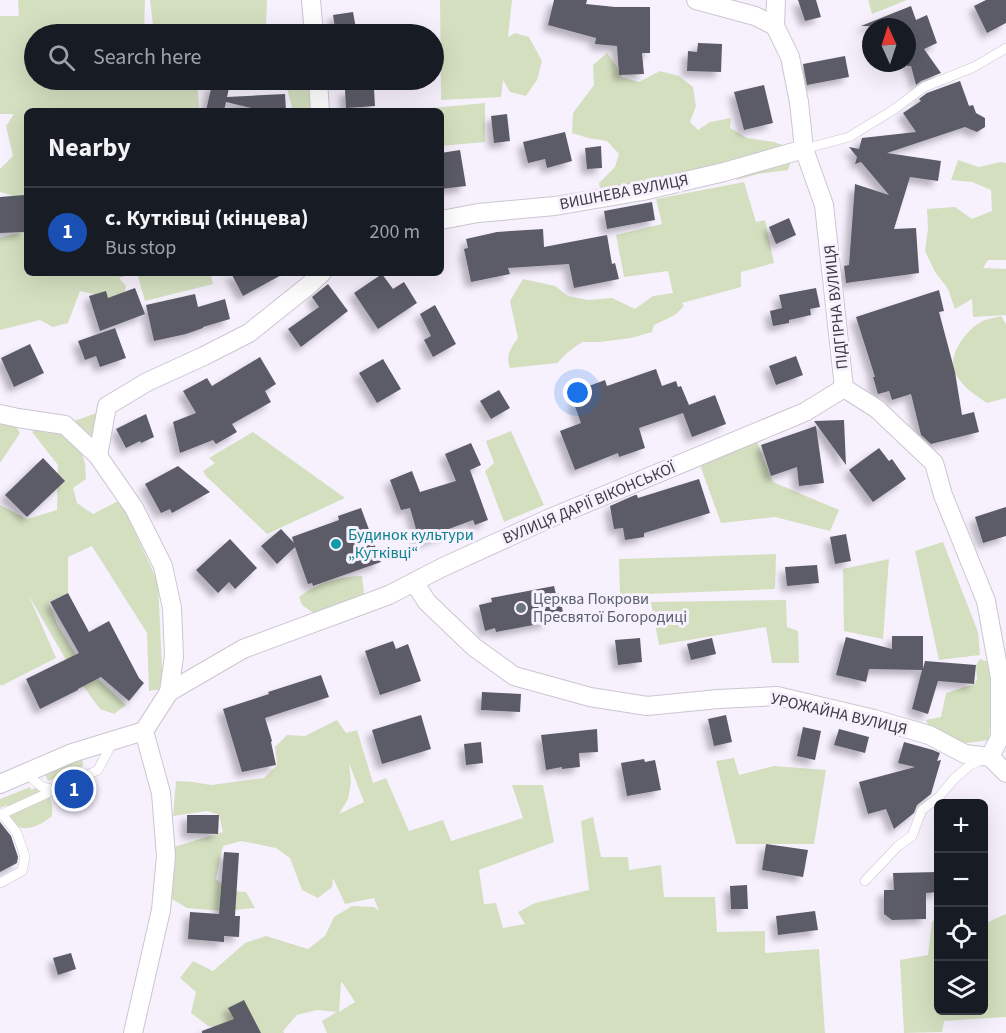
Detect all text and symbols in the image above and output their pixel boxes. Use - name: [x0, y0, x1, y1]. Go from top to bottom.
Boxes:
- north arrow: [862, 18, 916, 72]
- search box: [24, 24, 444, 90]
- icon: search: [45, 41, 78, 74]
- text: Search here: [93, 41, 201, 73]
- text: Nearby: [48, 129, 131, 166]
- street label: ВИШНЕВА ВУЛИЦЯ: [558, 169, 690, 215]
- text: с. Кутківці (кінцева): [105, 202, 309, 234]
- text: 1: [62, 218, 73, 246]
- text: 200 m: [370, 218, 420, 246]
- text: Bus stop: [105, 234, 176, 262]
- street label: ПІДГІРНА ВУЛИЦЯ: [819, 244, 853, 370]
- your location: [563, 378, 592, 407]
- street label: ВУЛИЦЯ ДАРІЇ ВІКОНСЬКОЇ: [499, 456, 680, 549]
- place label: Будинок культури „Кутківці“: [348, 524, 474, 564]
- marker: Будинок культури „Кутківці“: [329, 537, 343, 551]
- place label: Церква Покрови Пресвятої Богородиці: [533, 588, 687, 628]
- marker: Церква Покрови Пресвятої Богородиці: [514, 601, 528, 615]
- street label: УРОЖАЙНА ВУЛИЦЯ: [769, 688, 909, 740]
- pin: 1: [54, 766, 94, 812]
- map controls: [934, 799, 988, 1015]
- button: +: [934, 799, 988, 853]
- button: −: [934, 853, 988, 907]
- button: locate: [934, 907, 988, 961]
- button: layers: [934, 961, 988, 1015]

